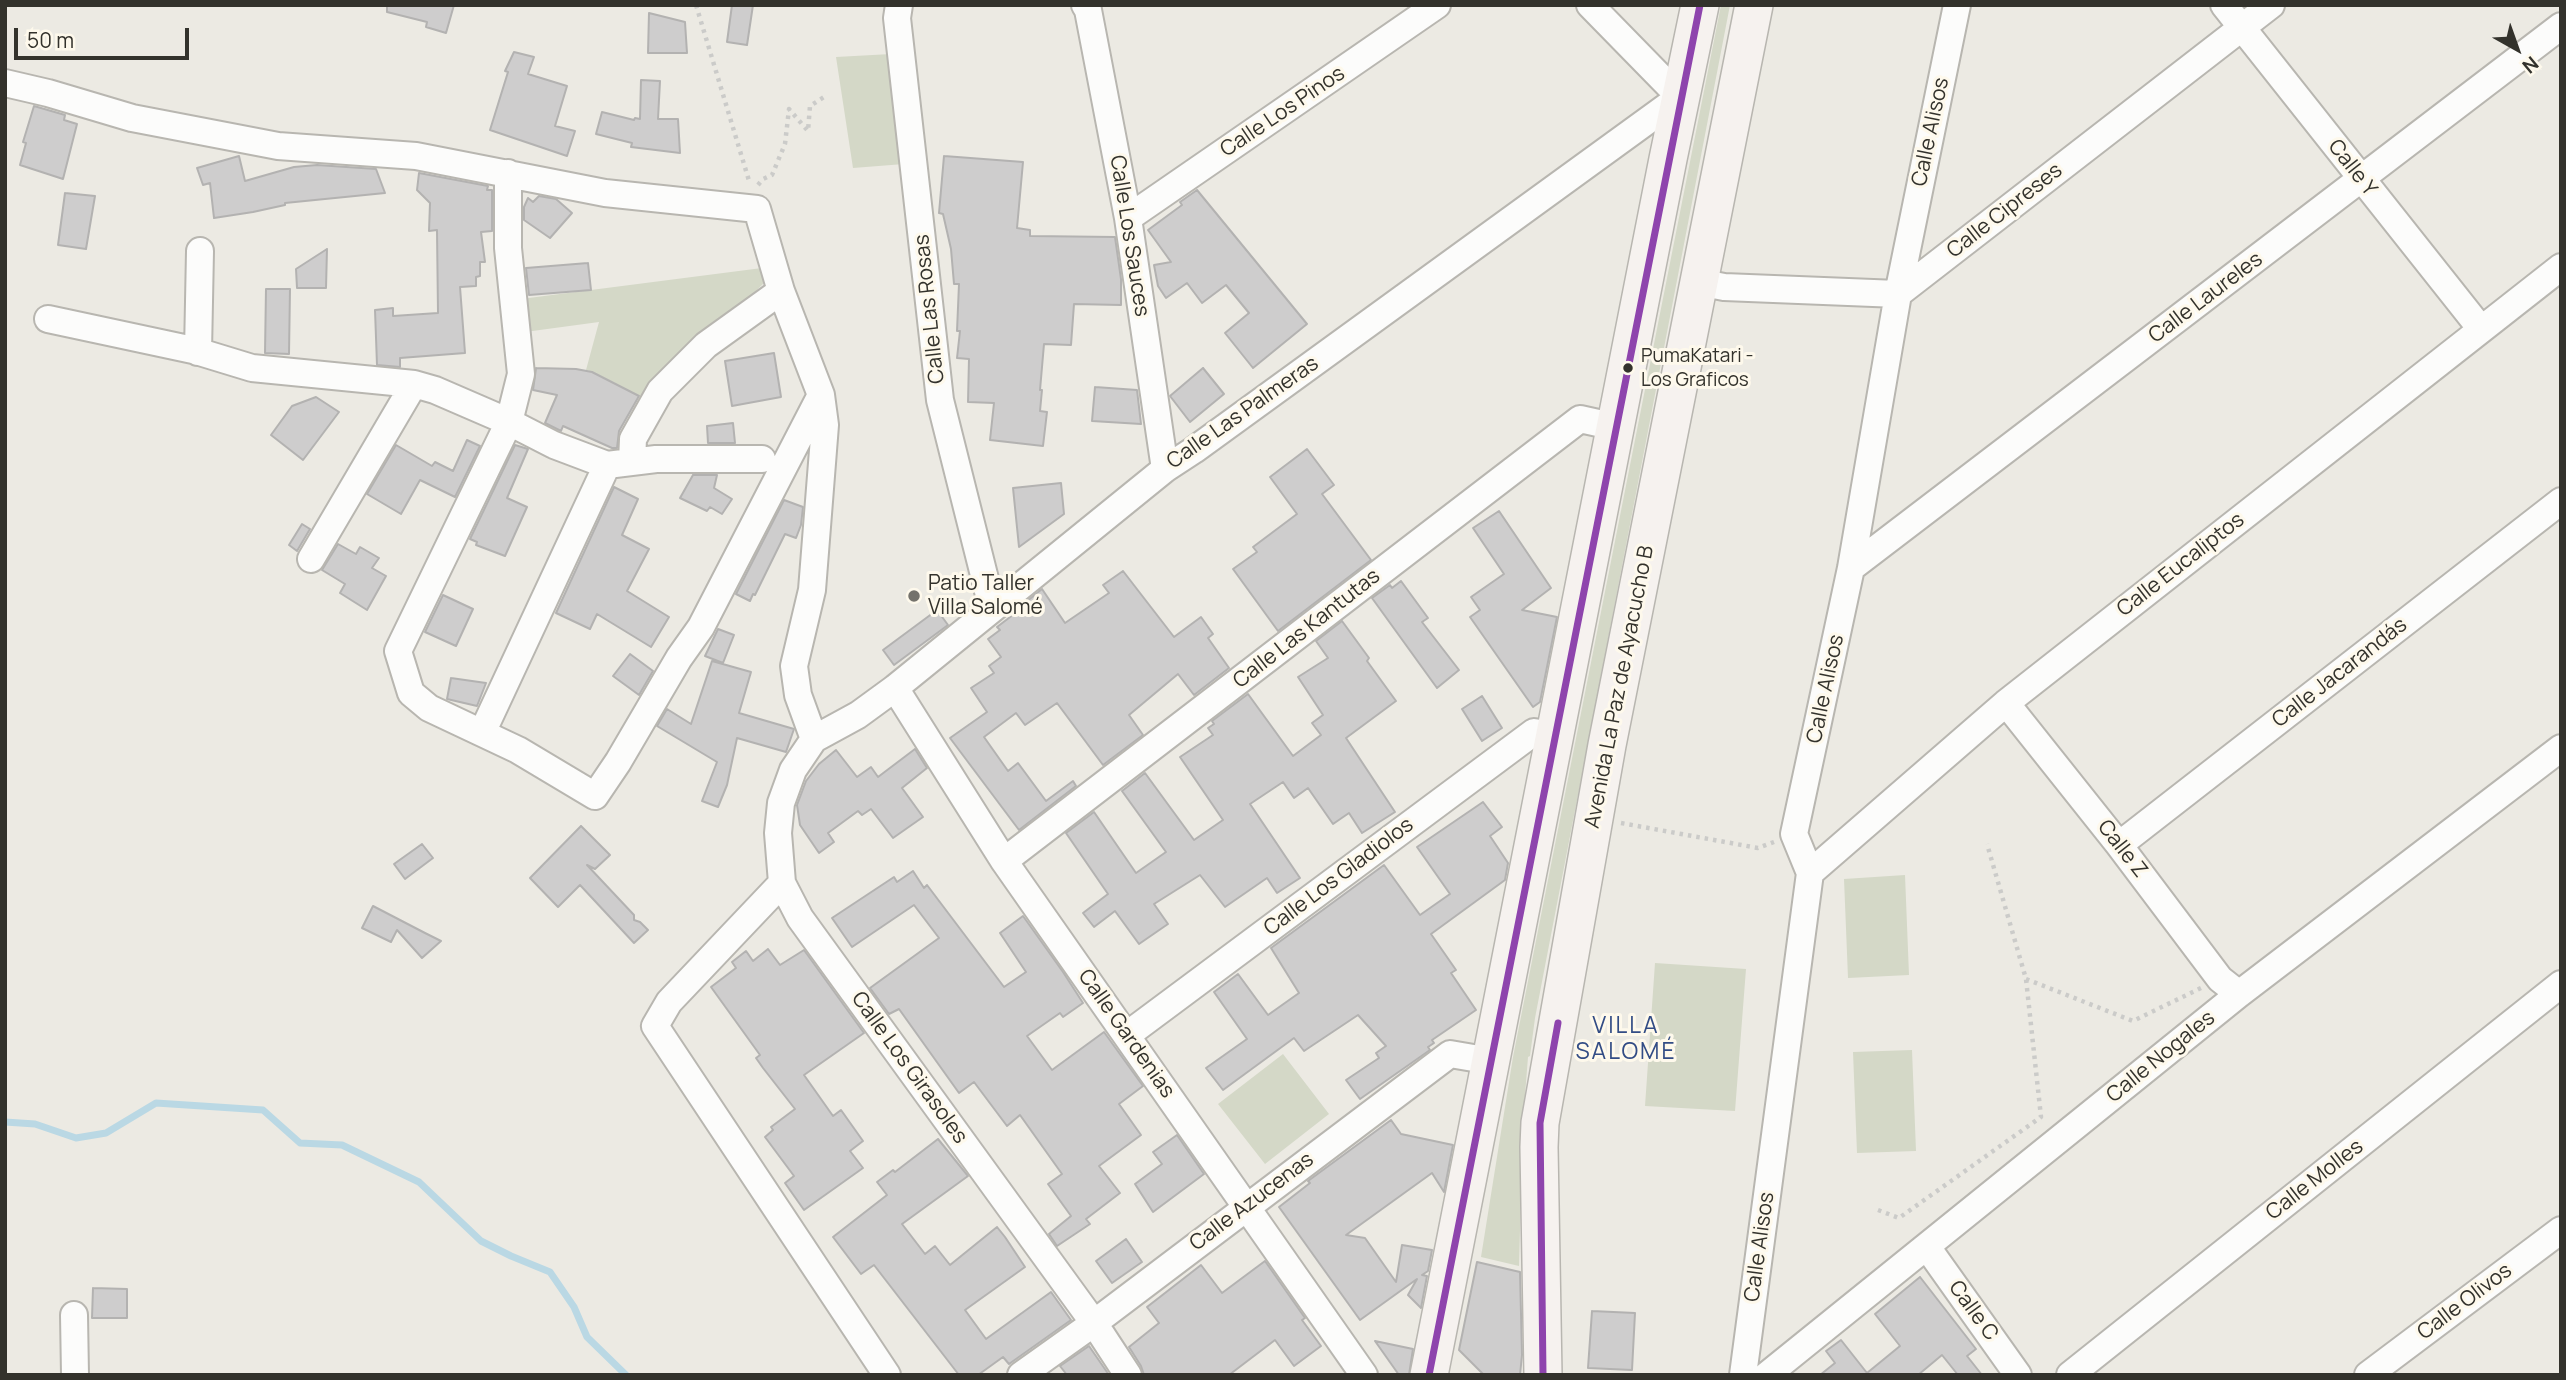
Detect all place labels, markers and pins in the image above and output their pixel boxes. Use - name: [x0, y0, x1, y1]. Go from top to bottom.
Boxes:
- place label: PumaKatari - Los Graficos: [1641, 346, 1753, 390]
- marker: PumaKatari - Los Graficos: [1621, 361, 1635, 375]
- place label: Patio Taller Villa Salomé: [928, 571, 1043, 621]
- marker: Patio Taller Villa Salomé: [906, 588, 922, 604]

